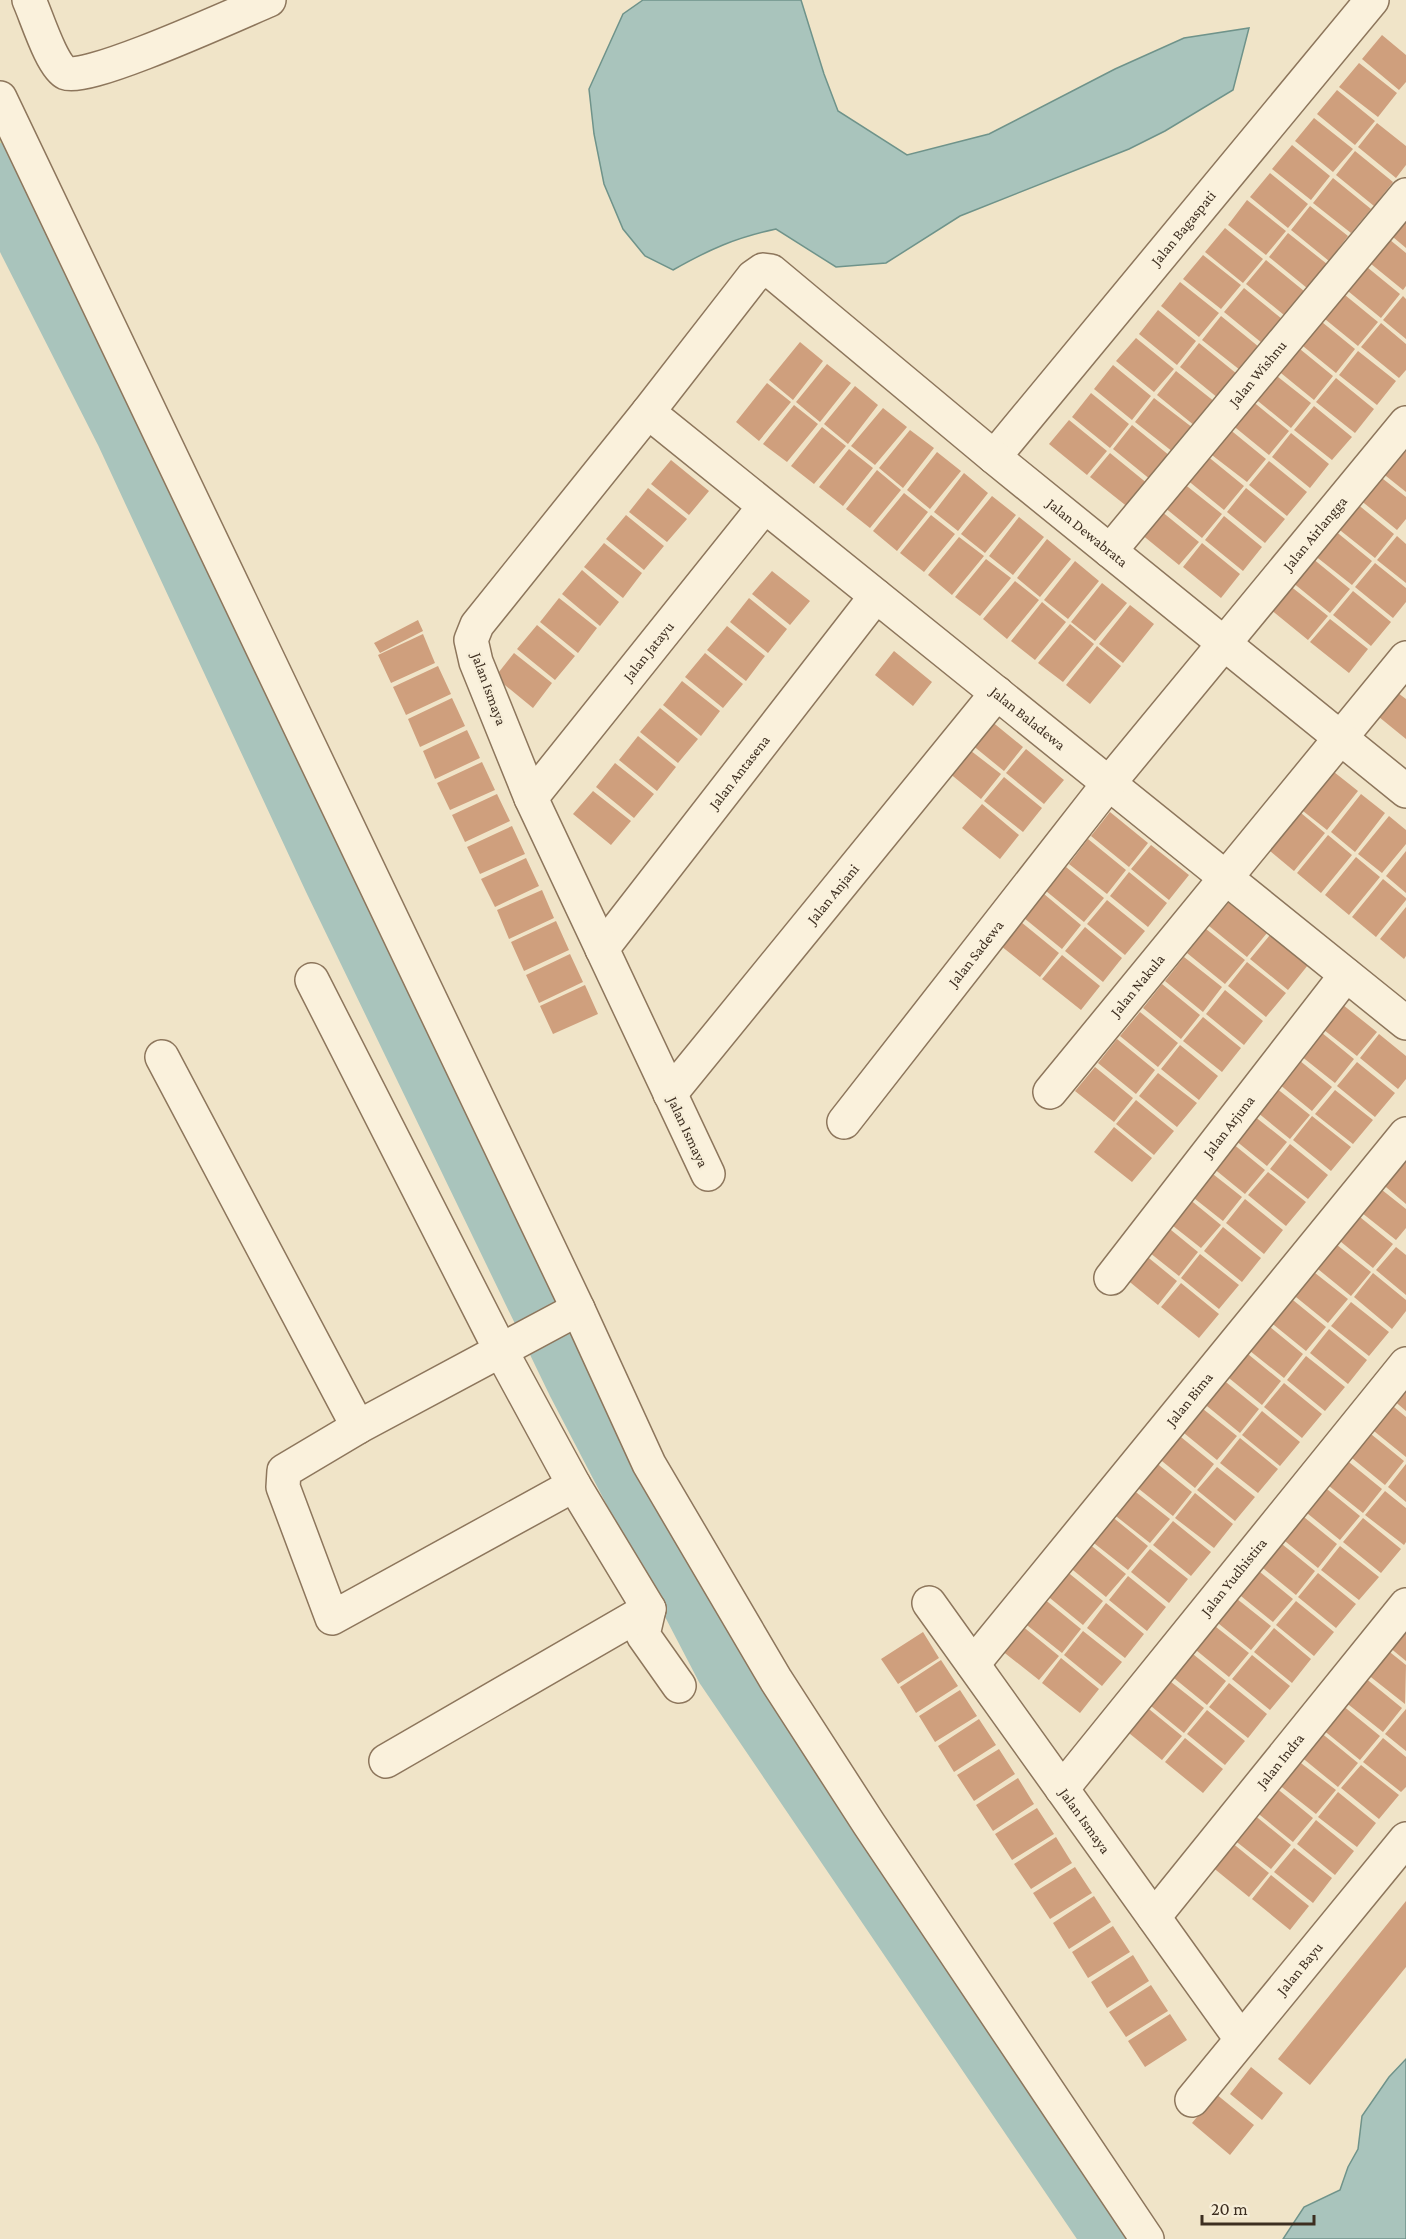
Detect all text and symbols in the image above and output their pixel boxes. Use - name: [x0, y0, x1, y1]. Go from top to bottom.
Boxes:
- street label: Jalan Bagaspati: [1147, 188, 1219, 271]
- street label: Jalan Wishnu: [1224, 337, 1290, 412]
- street label: Jalan Airlangga: [1279, 493, 1350, 576]
- street label: Jalan Dewabrata: [1042, 494, 1131, 570]
- street label: Jalan Jatayu: [619, 618, 677, 686]
- street label: Jalan Ismaya: [467, 649, 510, 728]
- street label: Jalan Baladewa: [985, 682, 1069, 753]
- street label: Jalan Antasena: [704, 732, 773, 814]
- street label: Jalan Anjani: [803, 861, 862, 929]
- street label: Jalan Sadewa: [944, 917, 1007, 992]
- street label: Jalan Nakula: [1106, 951, 1168, 1022]
- street label: Jalan Ismaya: [663, 1092, 711, 1170]
- street label: Jalan Arjuna: [1199, 1092, 1258, 1163]
- street label: Jalan Bima: [1162, 1369, 1216, 1431]
- street label: Jalan Yudhistira: [1196, 1535, 1270, 1621]
- street label: Jalan Indra: [1252, 1730, 1307, 1793]
- street label: Jalan Ismaya: [1054, 1784, 1114, 1857]
- street label: Jalan Bayu: [1272, 1939, 1326, 2000]
- scale bar: [1202, 2188, 1314, 2226]
- text: 20 m: [1211, 2199, 1248, 2219]

